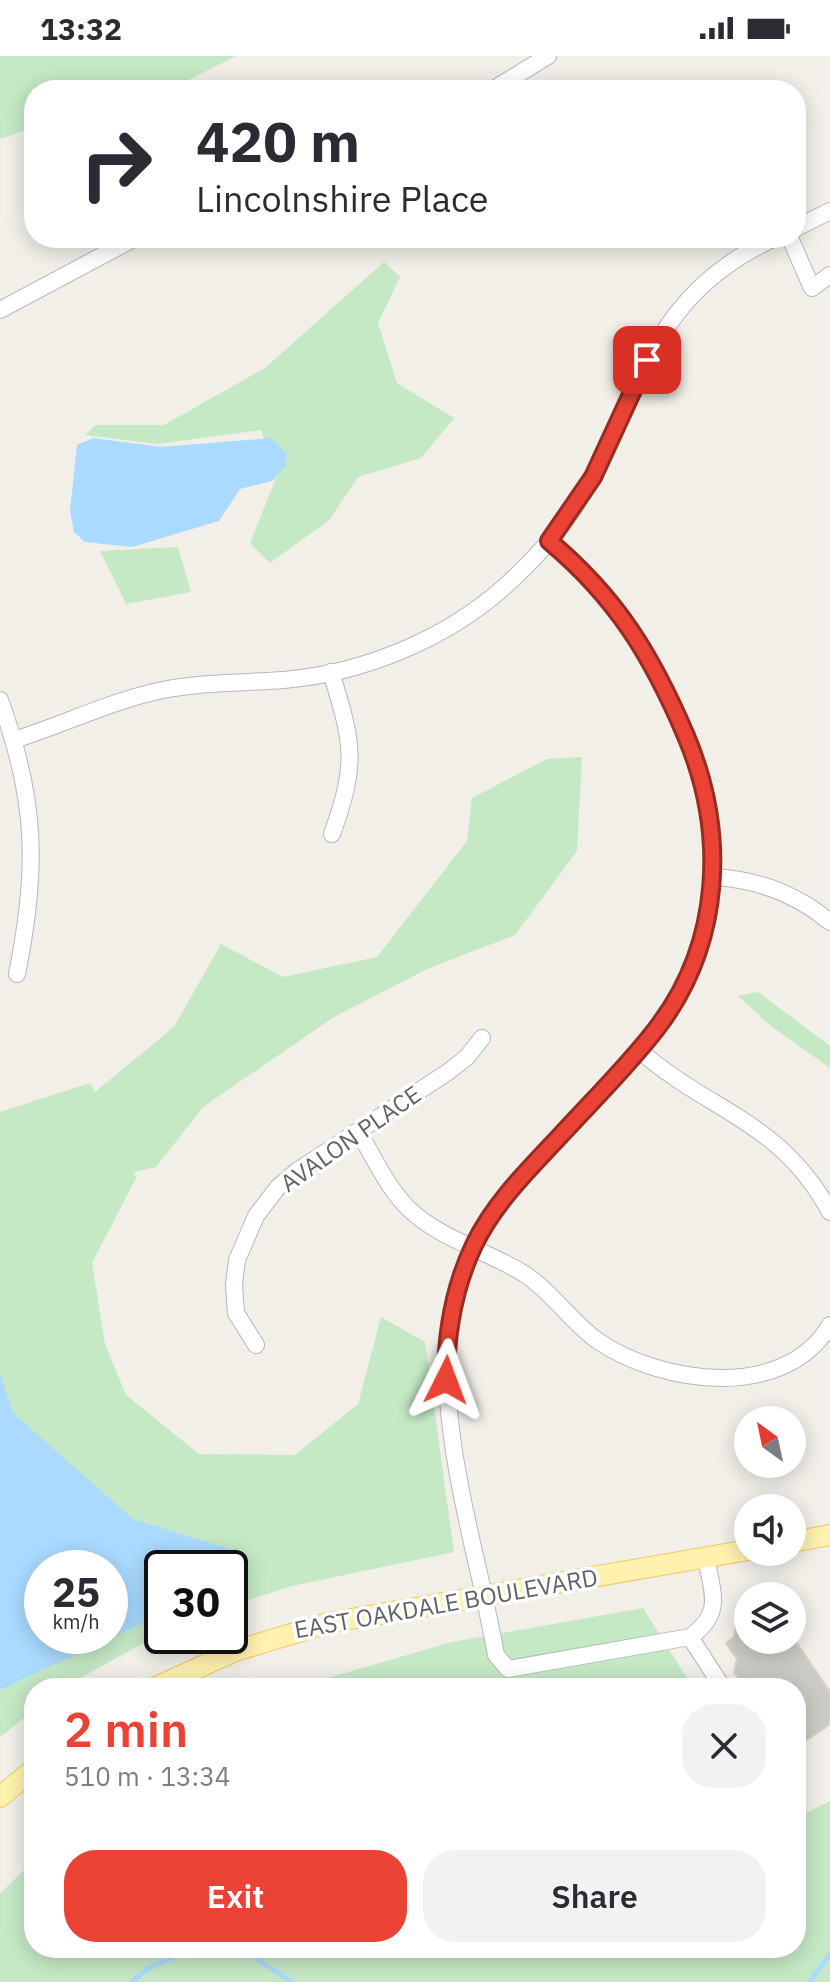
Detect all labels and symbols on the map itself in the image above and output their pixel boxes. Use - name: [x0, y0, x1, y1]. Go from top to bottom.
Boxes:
- pin: [613, 326, 681, 394]
- street label: AVALON PLACE: [274, 1078, 427, 1199]
- position arrow: [404, 1338, 488, 1422]
- north arrow: [734, 1406, 806, 1478]
- speed limit sign: 30: [144, 1550, 248, 1654]
- street label: EAST OAKDALE BOULEVARD: [292, 1561, 600, 1645]

